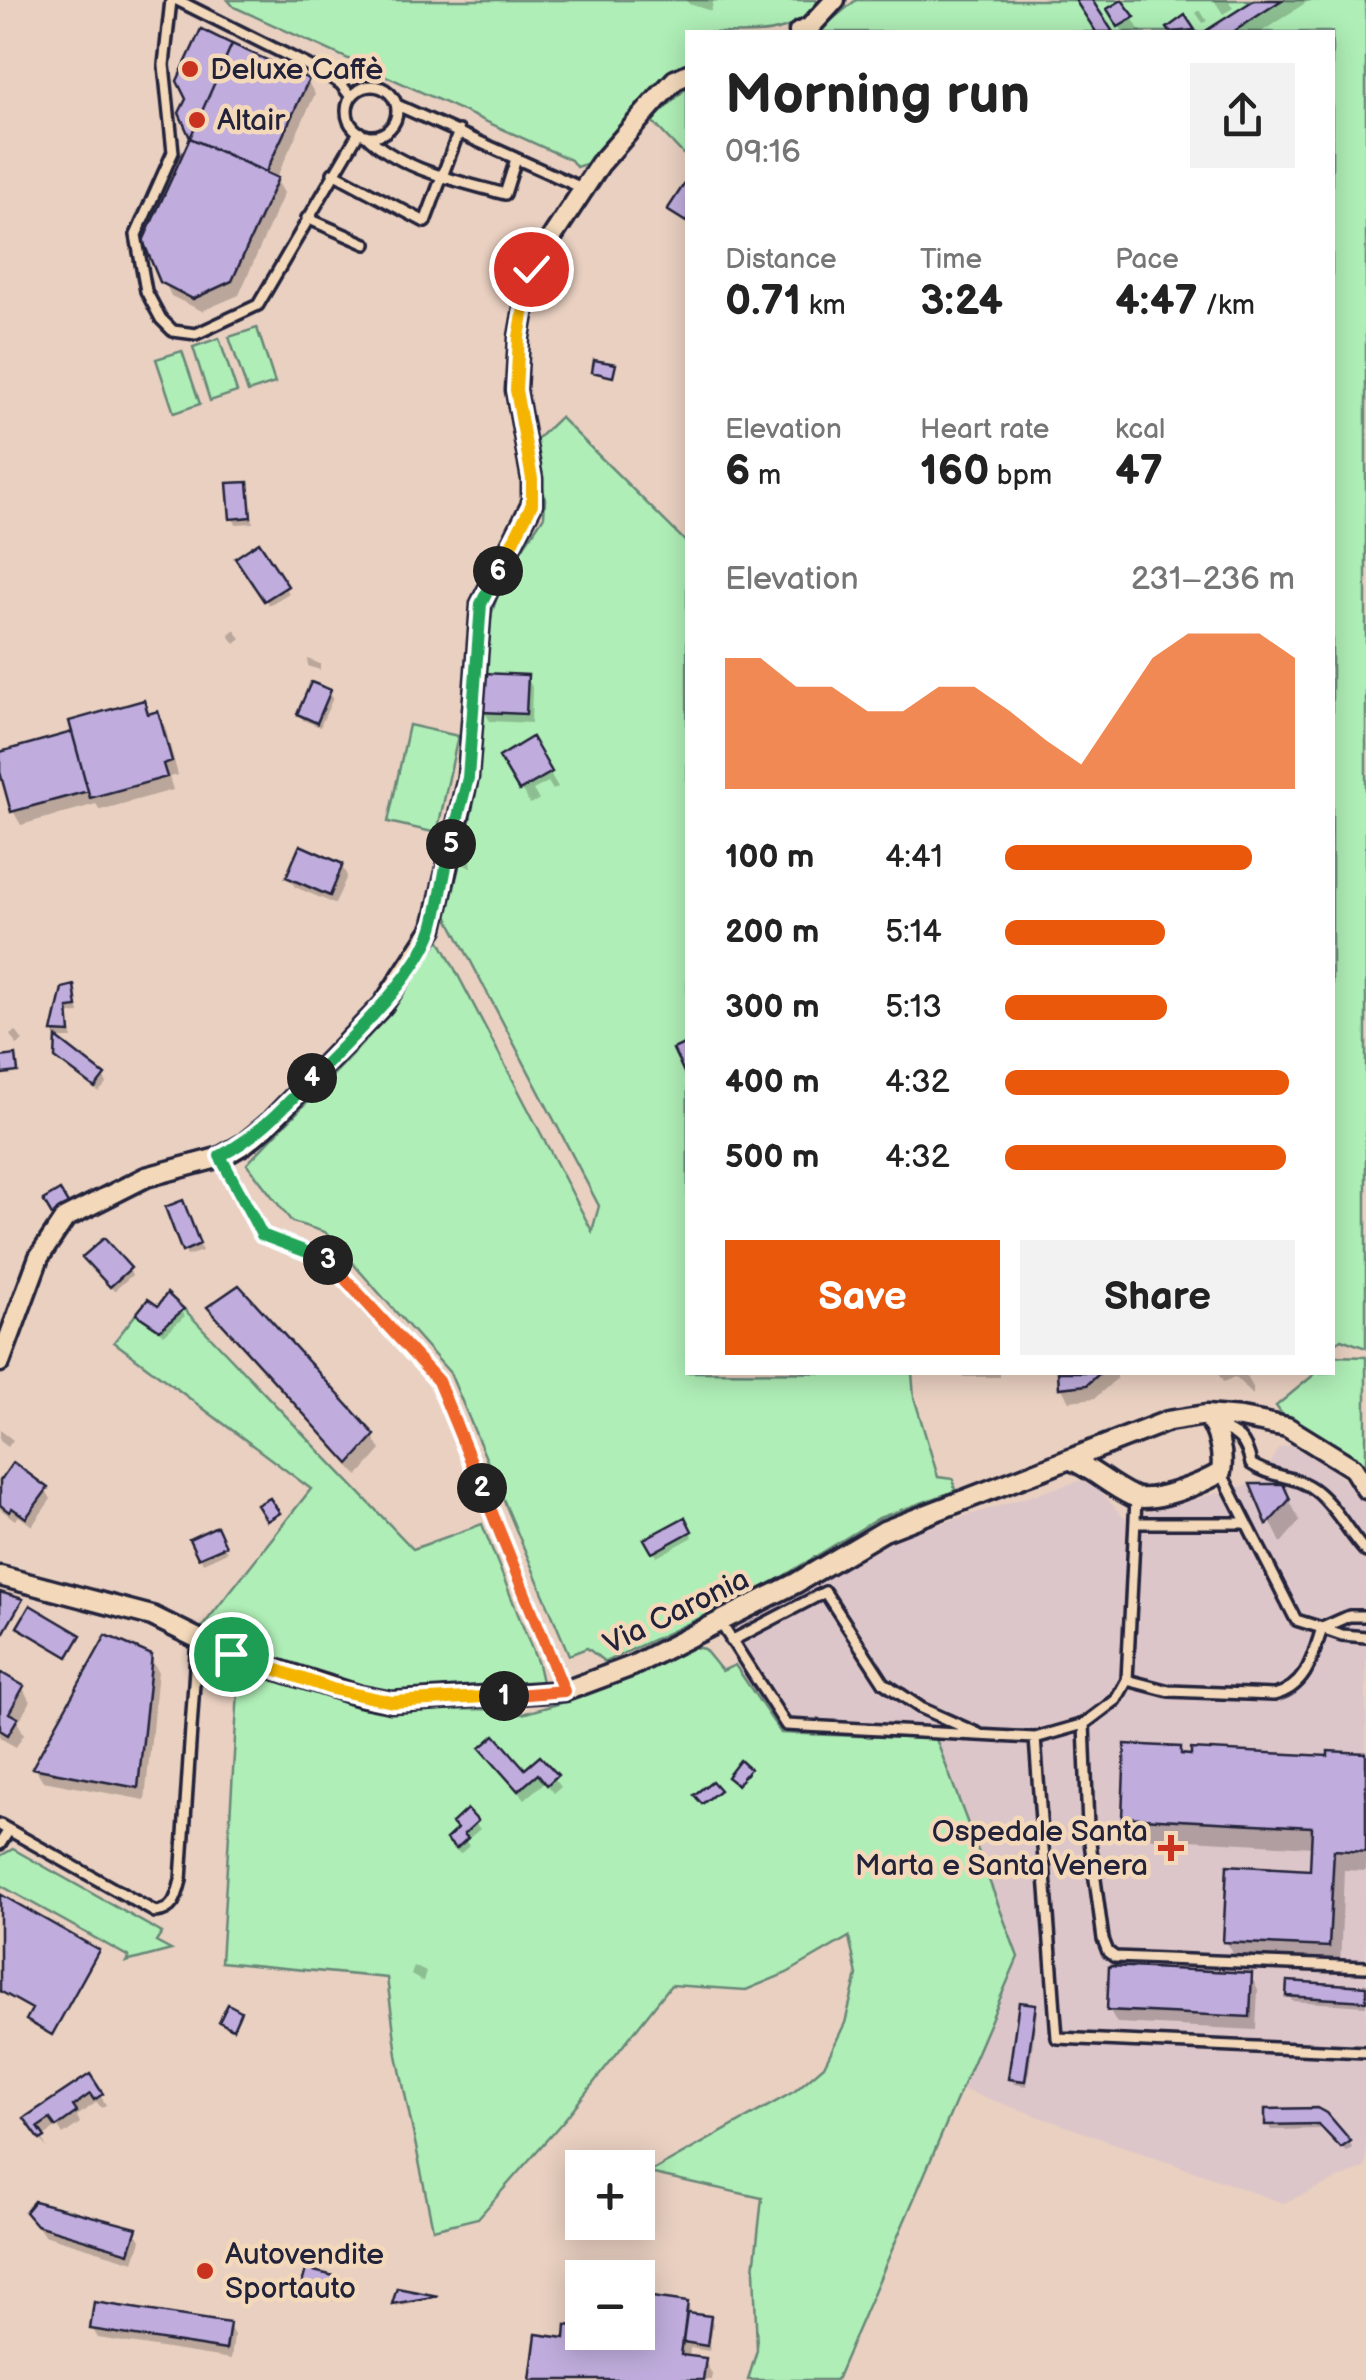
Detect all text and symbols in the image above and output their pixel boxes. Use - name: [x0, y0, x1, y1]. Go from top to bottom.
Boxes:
- place label: Deluxe Caffè: [210, 52, 383, 88]
- marker: Deluxe Caffè: [179, 58, 201, 80]
- text: Morning run: [725, 62, 1030, 129]
- button: share: [1190, 63, 1295, 168]
- place label: Altair: [217, 103, 286, 139]
- marker: Altair: [186, 109, 208, 131]
- text: 09:16: [725, 133, 801, 172]
- pin: [489, 227, 574, 312]
- icon: check: [504, 242, 559, 297]
- text: Distance: [725, 243, 837, 276]
- text: Time: [920, 243, 982, 276]
- text: Pace: [1115, 243, 1179, 276]
- text: 0.71: [725, 276, 801, 327]
- text: 3:24: [920, 276, 1003, 327]
- text: 4:47: [1115, 276, 1198, 327]
- text: km: [801, 289, 846, 322]
- text: /km: [1198, 289, 1255, 322]
- text: Elevation: [725, 413, 842, 446]
- text: Heart rate: [920, 413, 1049, 446]
- text: kcal: [1115, 413, 1165, 446]
- text: 6: [725, 446, 750, 497]
- text: 160: [920, 446, 989, 497]
- text: 47: [1115, 446, 1163, 497]
- text: m: [750, 459, 781, 492]
- text: bpm: [989, 459, 1052, 492]
- pin: 6: [473, 546, 523, 596]
- text: 6: [490, 554, 506, 587]
- text: Elevation: [725, 560, 858, 599]
- text: 231–236 m: [1131, 560, 1295, 599]
- pin: 5: [426, 819, 476, 869]
- text: 5: [443, 827, 459, 860]
- text: 100 m: [725, 838, 814, 877]
- text: 4:41: [885, 838, 943, 877]
- text: 200 m: [725, 913, 819, 952]
- text: 5:14: [885, 913, 942, 952]
- text: 300 m: [725, 988, 820, 1027]
- text: 5:13: [885, 988, 942, 1027]
- pin: 4: [287, 1053, 337, 1103]
- text: 4: [304, 1061, 320, 1094]
- text: 400 m: [725, 1063, 820, 1102]
- text: 4:32: [885, 1063, 950, 1102]
- text: 500 m: [725, 1138, 819, 1177]
- text: 4:32: [885, 1138, 950, 1177]
- pin: 3: [303, 1235, 353, 1285]
- button: Save: [725, 1240, 1000, 1355]
- button: Share: [1020, 1240, 1295, 1355]
- text: 3: [320, 1243, 336, 1276]
- pin: 2: [457, 1463, 507, 1513]
- text: 2: [474, 1471, 490, 1504]
- street label: Via Caronia: [598, 1561, 755, 1663]
- pin: [189, 1612, 274, 1697]
- icon: arrive: [204, 1627, 259, 1682]
- pin: 1: [479, 1671, 529, 1721]
- text: 1: [498, 1679, 510, 1712]
- place label: Ospedale Santa Marta e Santa Venera: [855, 1814, 1148, 1884]
- marker: Ospedale Santa Marta e Santa Venera: [1158, 1835, 1184, 1861]
- map controls: [565, 2150, 655, 2350]
- button: +: [565, 2150, 655, 2240]
- place label: Autovendite Sportauto: [225, 2237, 384, 2307]
- marker: Autovendite Sportauto: [194, 2260, 216, 2282]
- button: −: [565, 2260, 655, 2350]

